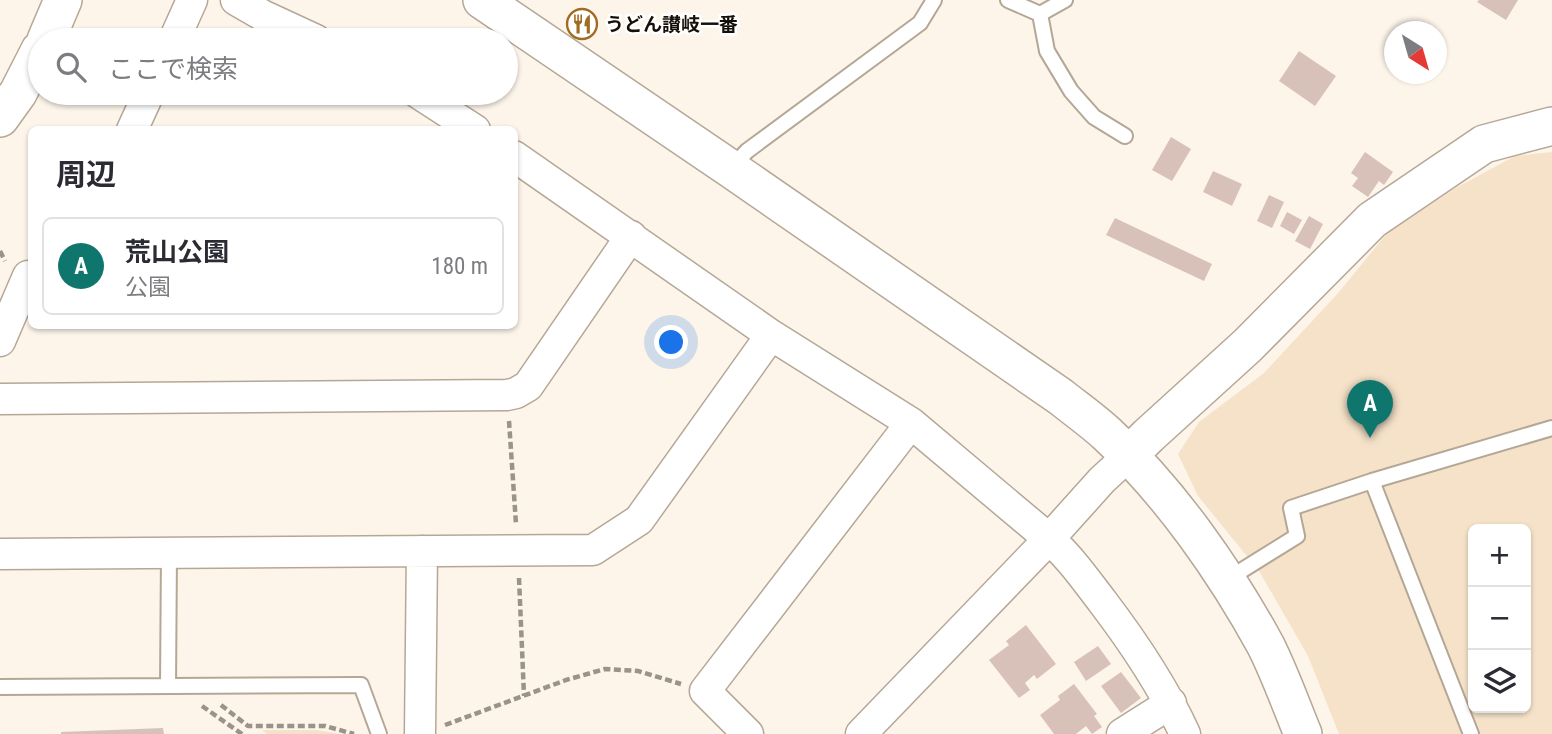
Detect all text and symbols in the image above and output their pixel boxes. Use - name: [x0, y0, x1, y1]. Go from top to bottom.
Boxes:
- restaurant icon: うどん讃岐一番: [565, 7, 599, 41]
- place label: うどん讃岐一番: [605, 13, 738, 36]
- north arrow: [1384, 21, 1447, 84]
- search box: [28, 28, 518, 105]
- icon: search: [52, 48, 90, 86]
- text: ここで検索: [108, 54, 238, 84]
- text: 周辺: [56, 157, 116, 192]
- text: 荒山公園: [125, 237, 229, 267]
- text: A: [74, 253, 88, 280]
- text: 180 m: [431, 253, 488, 280]
- text: 公園: [125, 274, 171, 301]
- your location: [654, 325, 688, 359]
- pin: A: [1347, 380, 1393, 438]
- map controls: [1468, 524, 1531, 713]
- button: +: [1468, 524, 1531, 587]
- button: −: [1468, 587, 1531, 650]
- button: layers: [1468, 650, 1531, 713]

